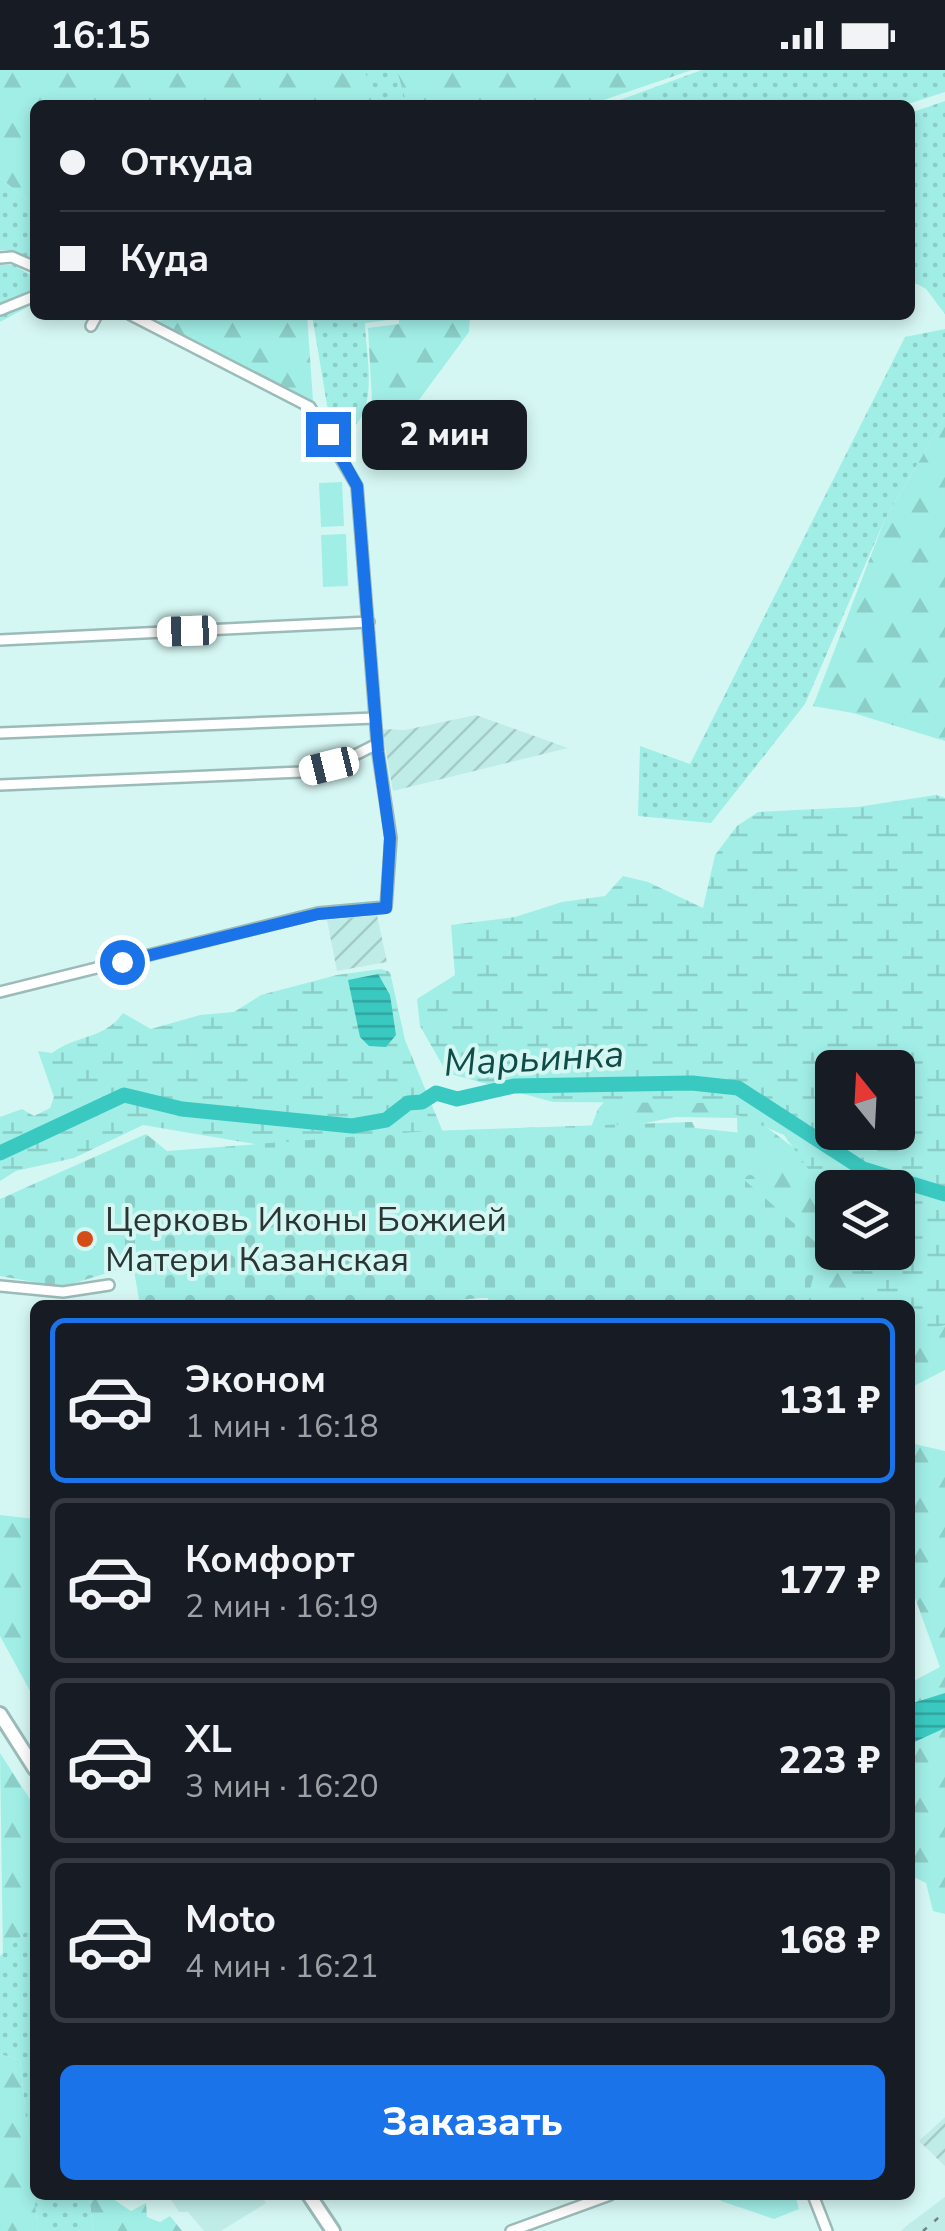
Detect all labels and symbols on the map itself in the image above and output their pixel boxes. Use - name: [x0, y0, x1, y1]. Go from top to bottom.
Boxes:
- callout: 2 мин: [363, 399, 528, 469]
- route end: [306, 412, 351, 457]
- car: [156, 615, 218, 647]
- car: [296, 744, 362, 788]
- route start: [100, 940, 145, 985]
- water label: Марьинка: [442, 1028, 626, 1089]
- north arrow: [815, 1050, 915, 1150]
- place label: Церковь Иконы Божией Матери Казанская: [105, 1196, 507, 1283]
- marker: Церковь Иконы Божией Матери Казанская: [74, 1228, 96, 1250]

